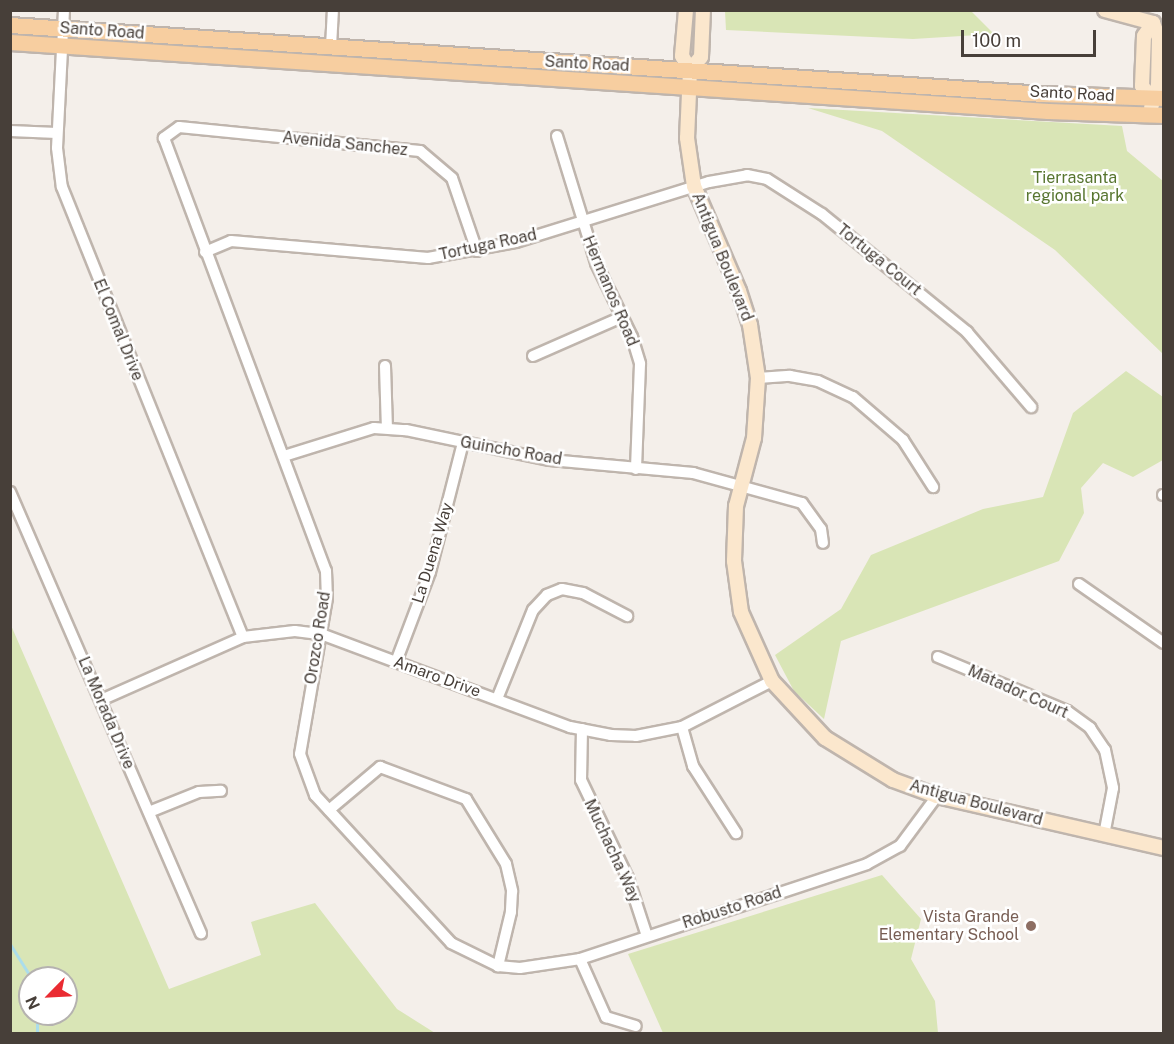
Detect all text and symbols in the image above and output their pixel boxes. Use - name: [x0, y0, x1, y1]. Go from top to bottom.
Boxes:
- street label: Santo Road: [59, 18, 145, 44]
- scale bar: [964, 18, 1099, 56]
- text: 100 m: [972, 30, 1021, 51]
- street label: Santo Road: [544, 52, 630, 76]
- street label: Santo Road: [1029, 82, 1115, 106]
- street label: Avenida Sanchez: [281, 128, 409, 160]
- park label: Tierrasanta regional park: [1026, 168, 1124, 206]
- street label: Antigua Boulevard: [687, 190, 757, 324]
- street label: Tortuga Court: [833, 220, 925, 300]
- street label: Tortuga Road: [437, 225, 539, 265]
- street label: Hermanos Road: [578, 233, 642, 349]
- street label: El Comal Drive: [89, 276, 147, 384]
- street label: Guincho Road: [459, 433, 563, 469]
- street label: La Duena Way: [408, 500, 458, 606]
- street label: Orozco Road: [301, 590, 335, 686]
- street label: Amaro Drive: [391, 652, 483, 702]
- street label: La Morada Drive: [74, 654, 138, 772]
- street label: Matador Court: [965, 661, 1071, 723]
- street label: Antigua Boulevard: [907, 776, 1045, 830]
- street label: Muchacha Way: [580, 796, 644, 906]
- street label: Robusto Road: [680, 883, 784, 933]
- place label: Vista Grande Elementary School: [879, 907, 1019, 945]
- marker: Vista Grande Elementary School: [1024, 919, 1038, 933]
- north arrow: [18, 966, 78, 1026]
- text: N: [22, 993, 44, 1012]

